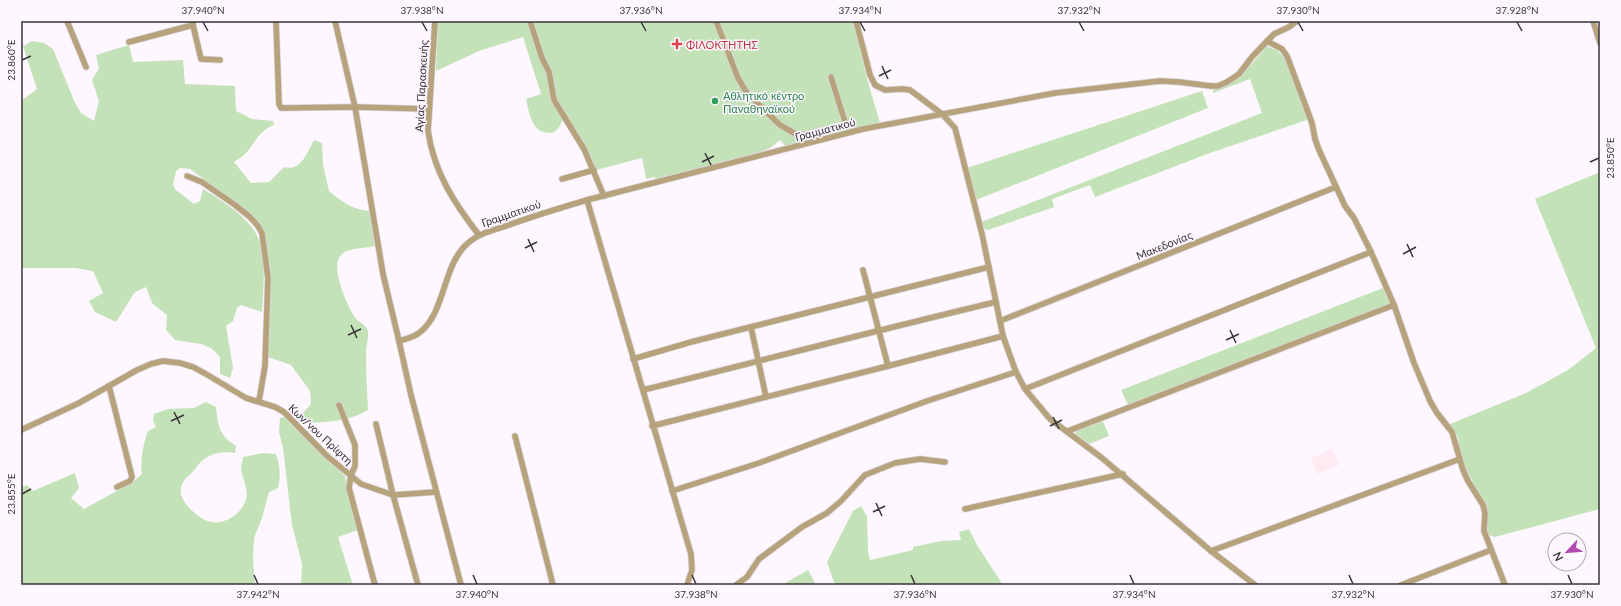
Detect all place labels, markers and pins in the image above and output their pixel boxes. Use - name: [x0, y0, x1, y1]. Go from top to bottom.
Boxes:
- marker: ΦΙΛΟΚΤΗΤΗΣ: [671, 38, 683, 50]
- place label: ΦΙΛΟΚΤΗΤΗΣ: [686, 38, 758, 51]
- place label: Αθλητικό κέντρο Παναθηναϊκού: [723, 89, 804, 115]
- marker: Αθλητικό κέντρο Παναθηναϊκού: [710, 96, 720, 106]

